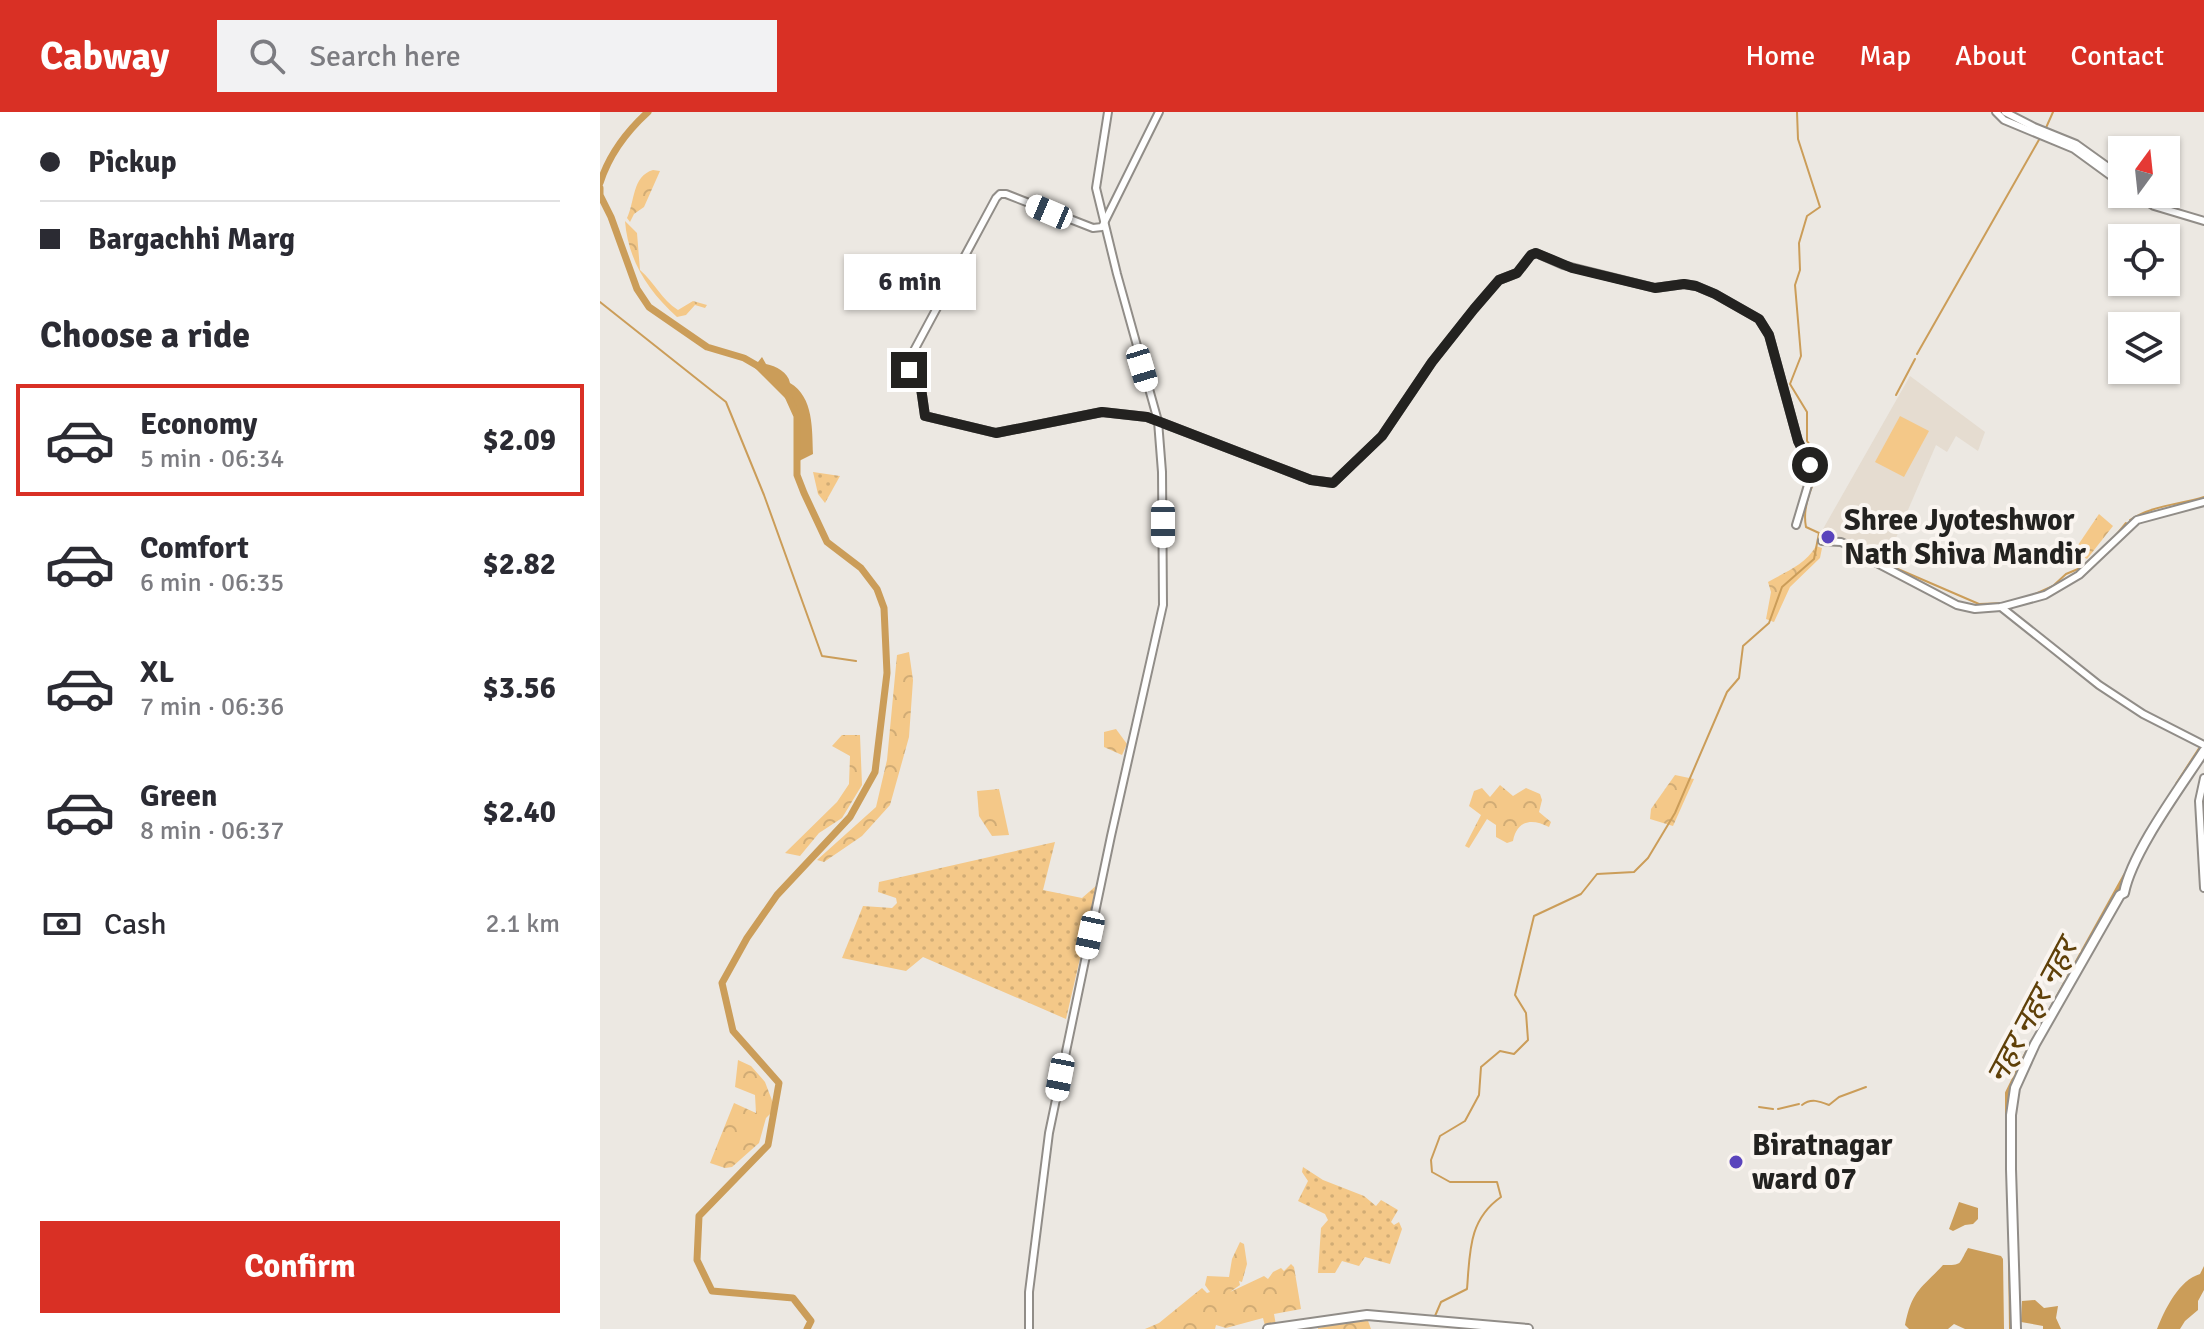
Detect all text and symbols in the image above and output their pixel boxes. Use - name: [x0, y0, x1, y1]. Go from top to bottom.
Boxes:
- search box: [217, 20, 777, 92]
- text: Cabway: [40, 33, 169, 80]
- icon: search: [245, 34, 289, 78]
- text: Search here: [309, 38, 461, 75]
- text: Home: [1746, 39, 1815, 73]
- text: Map: [1859, 39, 1911, 73]
- text: About: [1955, 39, 2027, 73]
- text: Contact: [2071, 39, 2164, 73]
- north arrow: [2108, 136, 2180, 208]
- map controls: [2108, 136, 2180, 384]
- text: Pickup: [88, 144, 177, 181]
- car: [1022, 192, 1076, 232]
- text: Bargachhi Marg: [88, 221, 295, 258]
- button: locate: [2108, 224, 2180, 296]
- callout: 6 min: [843, 254, 975, 310]
- text: 6 min: [879, 266, 941, 298]
- button: layers: [2108, 312, 2180, 384]
- text: Choose a ride: [40, 313, 250, 358]
- car: [1124, 342, 1160, 394]
- route end: [891, 352, 927, 388]
- icon: car: [44, 404, 116, 476]
- text: Economy: [140, 406, 257, 443]
- text: $2.09: [483, 422, 556, 459]
- text: 5 min · 06:34: [140, 443, 284, 475]
- route start: [1792, 447, 1828, 483]
- car: [1151, 500, 1175, 548]
- place label: Shree Jyoteshwor Nath Shiva Mandir: [1844, 502, 2086, 573]
- icon: car: [44, 528, 116, 600]
- marker: Shree Jyoteshwor Nath Shiva Mandir: [1819, 528, 1837, 546]
- text: Comfort: [140, 530, 249, 567]
- text: $2.82: [483, 546, 556, 583]
- text: 6 min · 06:35: [140, 567, 284, 599]
- icon: car: [44, 652, 116, 724]
- text: XL: [140, 654, 174, 691]
- text: $3.56: [483, 670, 556, 707]
- text: 7 min · 06:36: [140, 691, 284, 723]
- icon: car: [44, 776, 116, 848]
- text: Green: [140, 778, 217, 815]
- text: $2.40: [483, 794, 556, 831]
- text: 8 min · 06:37: [140, 815, 284, 847]
- icon: cash: [40, 902, 84, 946]
- text: Cash: [104, 906, 167, 943]
- text: 2.1 km: [486, 908, 560, 940]
- car: [1073, 909, 1107, 961]
- water label: नहर नहर नहर: [1977, 927, 2088, 1090]
- car: [1044, 1051, 1076, 1103]
- place label: Biratnagar ward 07: [1752, 1127, 1893, 1198]
- marker: Biratnagar ward 07: [1727, 1153, 1745, 1171]
- button: Confirm: [40, 1221, 560, 1313]

